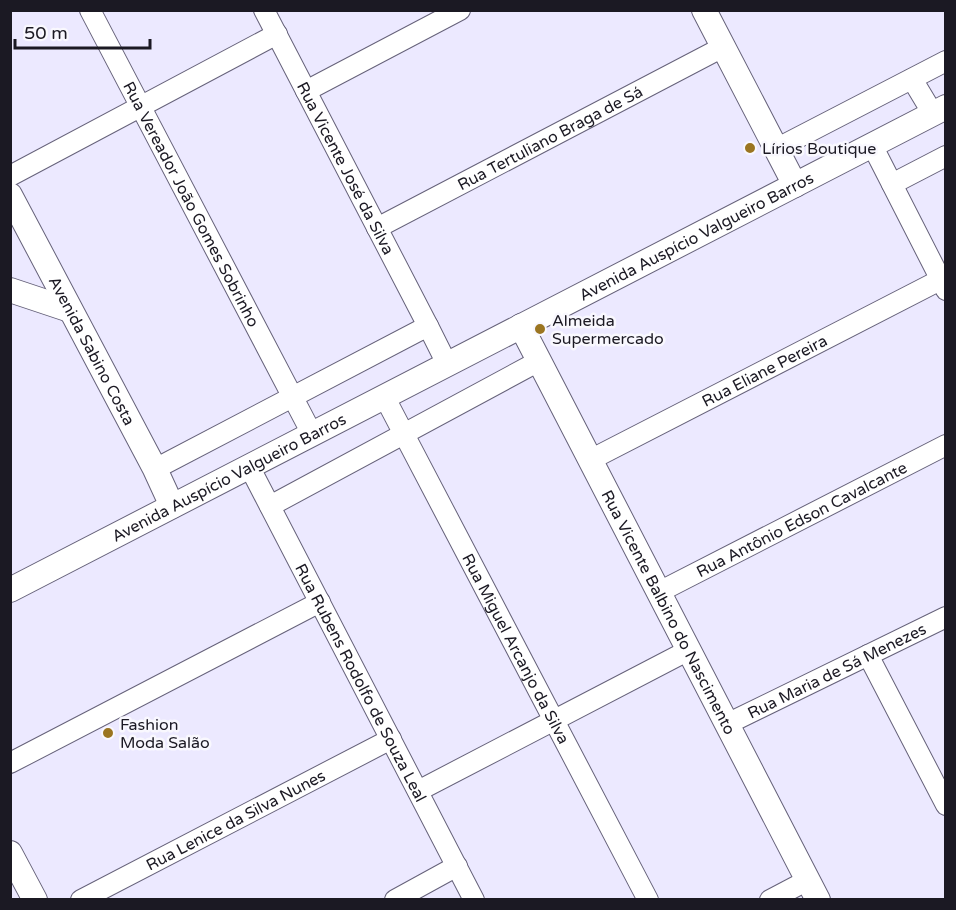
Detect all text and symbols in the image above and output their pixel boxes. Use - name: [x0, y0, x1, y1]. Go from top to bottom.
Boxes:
- scale bar: [15, 12, 150, 50]
- text: 50 m: [24, 22, 68, 44]
- street label: Rua Vereador João Gomes Sobrinho: [118, 78, 263, 331]
- street label: Rua Vicente José da Silva: [292, 79, 398, 258]
- street label: Rua Tertuliano Braga de Sá: [454, 82, 646, 195]
- place label: Lírios Boutique: [762, 139, 876, 159]
- marker: Lírios Boutique: [743, 141, 757, 155]
- street label: Avenida Auspício Valgueiro Barros: [576, 168, 817, 306]
- street label: Avenida Sabino Costa: [44, 273, 139, 429]
- place label: Almeida Supermercado: [552, 311, 664, 349]
- marker: Almeida Supermercado: [533, 322, 547, 336]
- street label: Rua Eliane Pereira: [699, 331, 831, 412]
- street label: Avenida Auspício Valgueiro Barros: [109, 409, 350, 547]
- street label: Rua Antônio Edson Cavalcante: [693, 458, 911, 582]
- street label: Rua Vicente Balbino do Nascimento: [597, 487, 740, 738]
- street label: Rua Miguel Arcanjo da Silva: [457, 550, 573, 747]
- street label: Rua Rubens Rodolfo de Souza Leal: [290, 560, 430, 806]
- street label: Rua Maria de Sá Menezes: [744, 619, 930, 723]
- place label: Fashion Moda Salão: [120, 715, 210, 753]
- marker: Fashion Moda Salão: [101, 726, 115, 740]
- street label: Rua Lenice da Silva Nunes: [143, 766, 329, 876]

